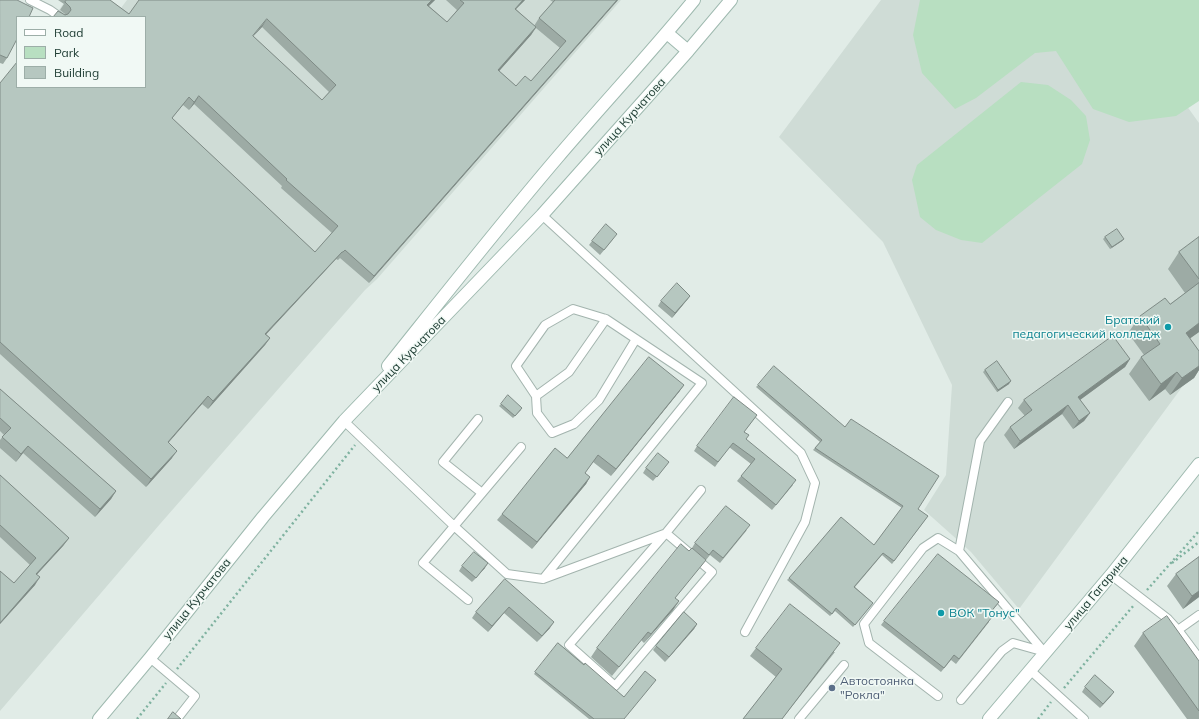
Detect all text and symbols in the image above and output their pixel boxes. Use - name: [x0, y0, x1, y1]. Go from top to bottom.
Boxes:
- legend: [16, 16, 146, 88]
- text: Road: [54, 25, 83, 40]
- text: Park: [54, 45, 79, 60]
- text: Building: [54, 65, 99, 80]
- street label: улица Курчатова: [591, 75, 669, 159]
- street label: улица Курчатова: [369, 313, 449, 395]
- place label: Братский педагогический колледж: [1012, 313, 1160, 341]
- marker: Братский педагогический колледж: [1163, 322, 1173, 332]
- street label: улица Гагарина: [1061, 553, 1131, 633]
- street label: улица Курчатова: [160, 556, 234, 642]
- place label: ВОК "Тонус": [949, 606, 1020, 620]
- marker: ВОК "Тонус": [936, 608, 946, 618]
- place label: Автостоянка "Рокла": [840, 674, 914, 702]
- marker: Автостоянка "Рокла": [827, 683, 837, 693]

